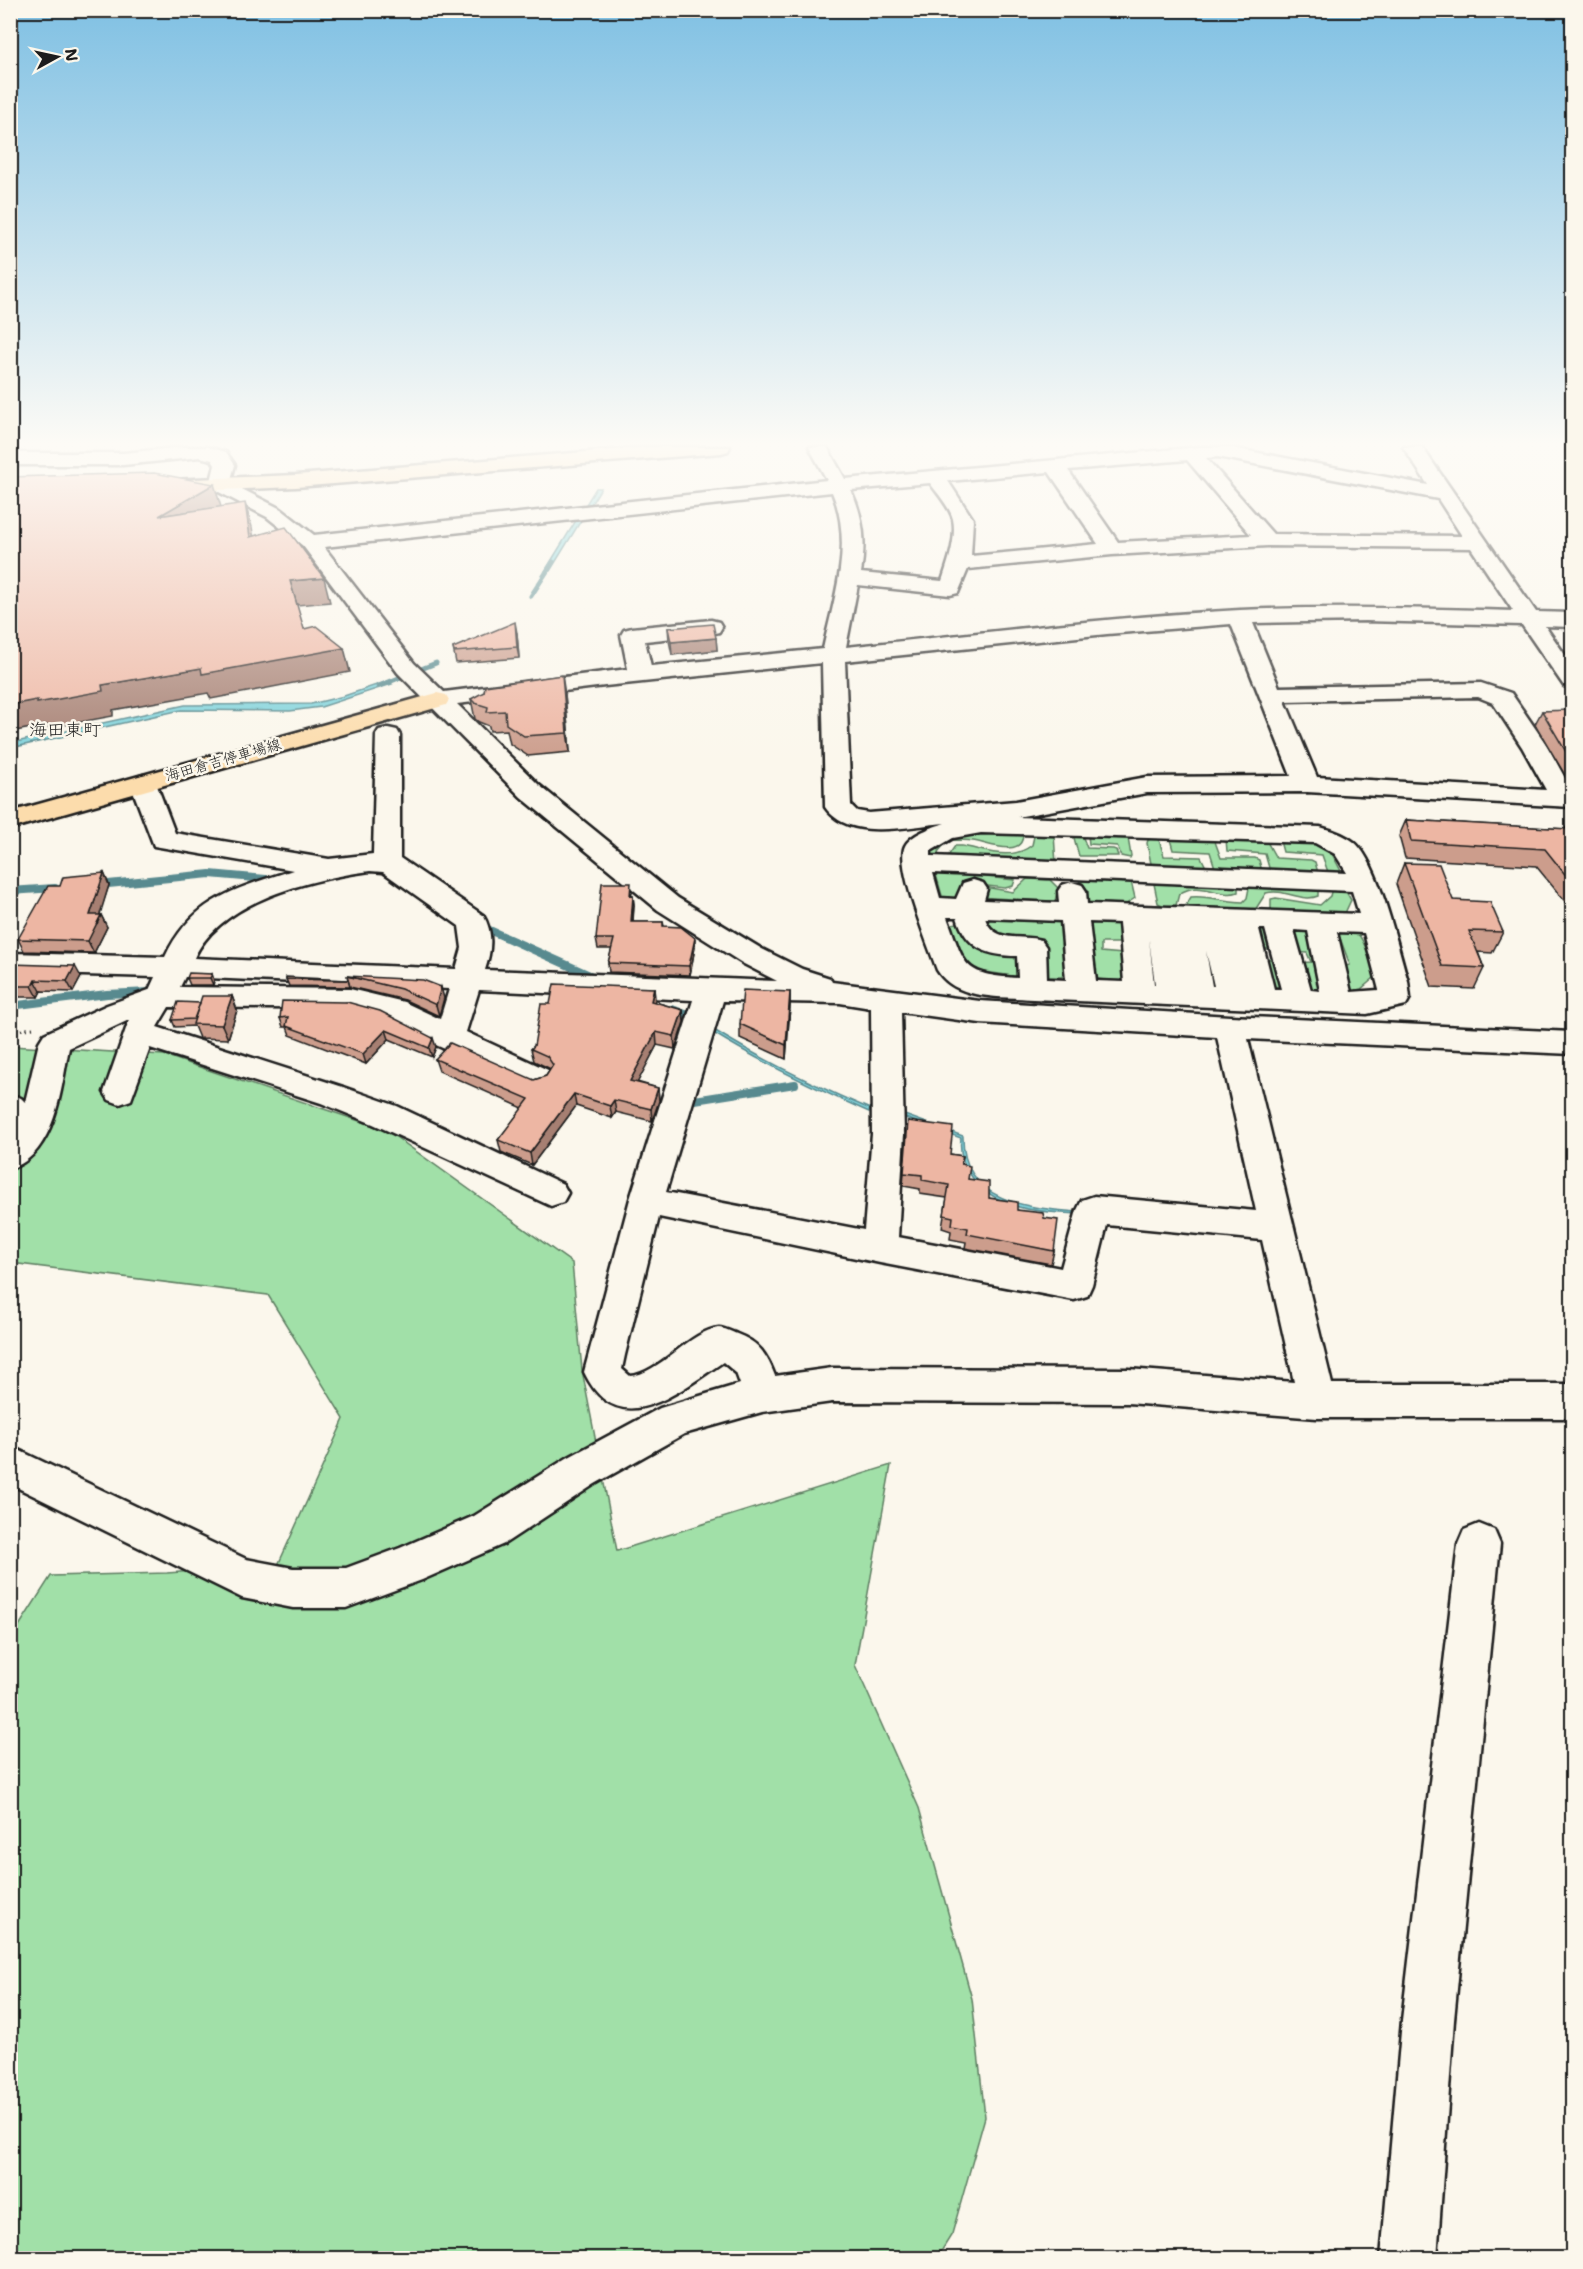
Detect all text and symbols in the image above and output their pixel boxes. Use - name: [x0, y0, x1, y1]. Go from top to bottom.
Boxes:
- north arrow: [27, 27, 87, 87]
- text: N: [60, 47, 83, 63]
- district label: 海田東町: [29, 718, 101, 742]
- street label: 海田倉吉停車場線: [163, 734, 283, 786]

